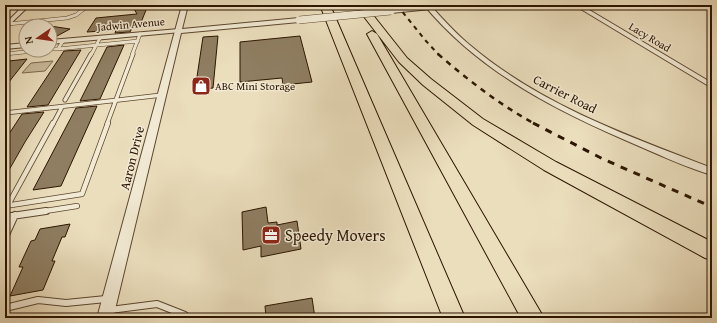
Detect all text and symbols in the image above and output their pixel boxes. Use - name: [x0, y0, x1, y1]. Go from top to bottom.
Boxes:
- street label: Jadwin Avenue: [95, 13, 165, 35]
- north arrow: [18, 18, 58, 58]
- street label: Lacy Road: [626, 18, 674, 56]
- text: N: [19, 34, 37, 46]
- street label: Carrier Road: [530, 70, 600, 118]
- shop icon: ABC Mini Storage: [190, 75, 212, 97]
- place label: ABC Mini Storage: [215, 78, 295, 94]
- street label: Aaron Drive: [115, 124, 149, 192]
- place label: Speedy Movers: [285, 223, 386, 247]
- office icon: Speedy Movers: [260, 224, 282, 246]

